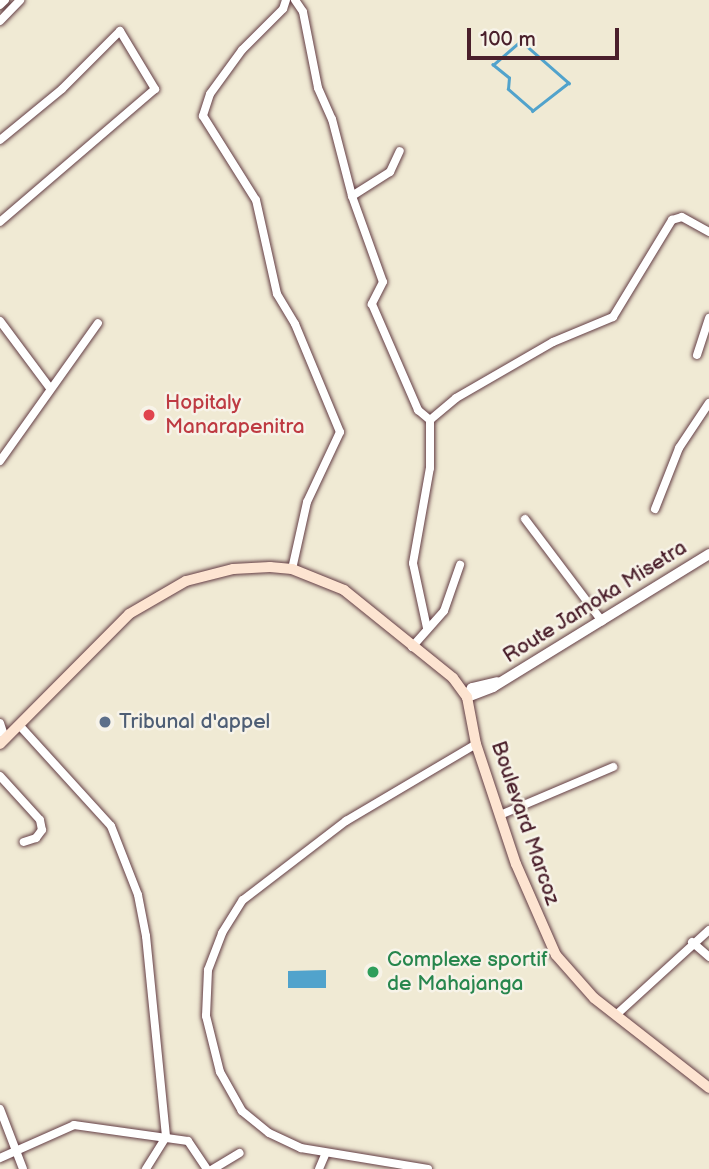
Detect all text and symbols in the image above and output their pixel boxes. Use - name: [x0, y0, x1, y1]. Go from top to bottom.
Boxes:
- scale bar: [471, 14, 623, 58]
- text: 100 m: [480, 27, 536, 52]
- place label: Hopitaly Manarapenitra: [165, 390, 305, 440]
- marker: Hopitaly Manarapenitra: [139, 405, 159, 425]
- street label: Route Jamoka Misetra: [498, 535, 692, 669]
- place label: Tribunal d'appel: [119, 709, 270, 735]
- marker: Tribunal d'appel: [97, 714, 113, 730]
- street label: Boulevard Marcoz: [485, 738, 565, 908]
- place label: Complexe sportif de Mahajanga: [387, 947, 548, 997]
- marker: Complexe sportif de Mahajanga: [365, 964, 381, 980]

